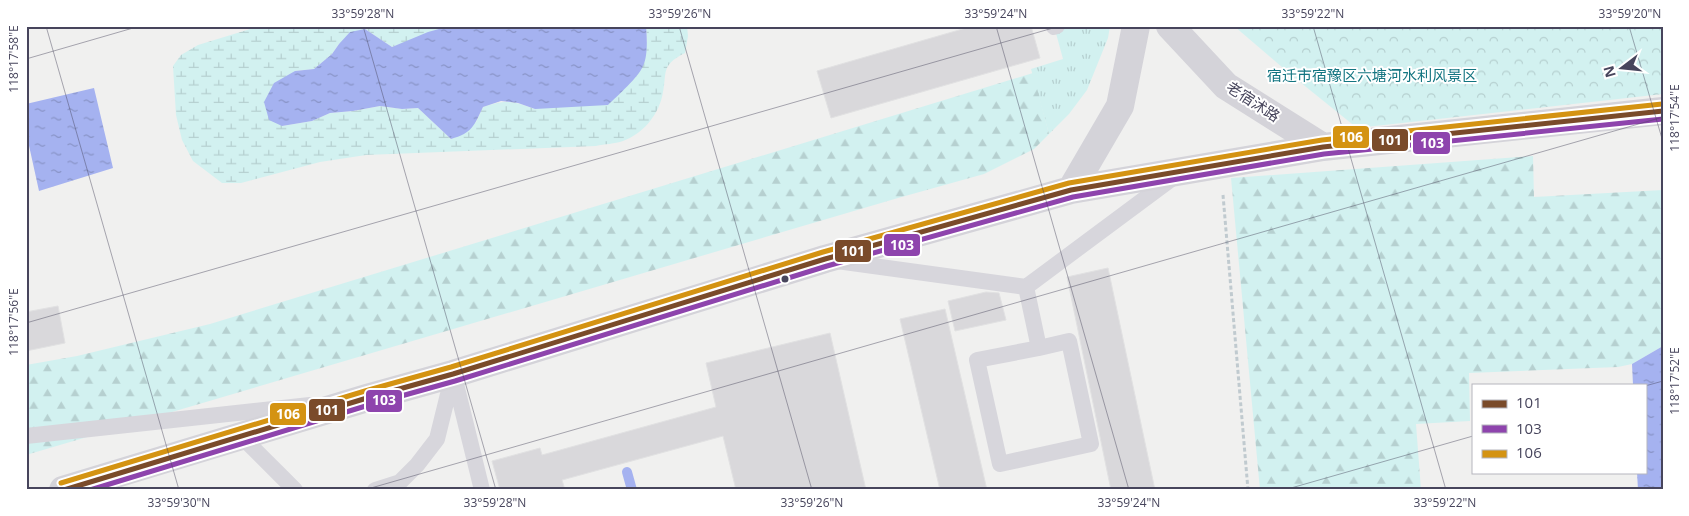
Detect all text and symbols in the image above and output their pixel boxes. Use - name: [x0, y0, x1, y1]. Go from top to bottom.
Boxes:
- text: 33°59'28"N: [332, 5, 394, 22]
- text: 33°59'26"N: [649, 5, 711, 22]
- text: 33°59'24"N: [965, 5, 1027, 22]
- text: 33°59'22"N: [1282, 5, 1344, 22]
- text: 33°59'20"N: [1599, 5, 1661, 22]
- text: 118°17'58"E: [5, 25, 22, 93]
- north arrow: [1596, 42, 1646, 92]
- text: N: [1598, 64, 1620, 80]
- park label: 宿迁市宿豫区六塘河水利风景区: [1267, 65, 1477, 85]
- street label: 老宿沭路: [1223, 76, 1284, 126]
- text: 118°17'54"E: [1666, 84, 1683, 152]
- line badge: 106: [1332, 125, 1370, 149]
- text: 106: [1339, 127, 1363, 146]
- line badge: 101: [1371, 128, 1409, 152]
- text: 101: [1378, 130, 1402, 149]
- line badge: 103: [1412, 131, 1451, 155]
- text: 103: [1420, 133, 1444, 152]
- line badge: 103: [883, 233, 921, 257]
- text: 103: [890, 235, 914, 254]
- line badge: 101: [834, 239, 872, 263]
- text: 101: [841, 241, 865, 260]
- unlabelled marker: [780, 274, 790, 284]
- text: 118°17'56"E: [5, 288, 22, 356]
- text: 118°17'52"E: [1666, 347, 1683, 415]
- legend: [1472, 384, 1646, 474]
- line badge: 103: [365, 389, 403, 413]
- text: 103: [372, 390, 396, 409]
- text: 101: [1516, 392, 1542, 412]
- line badge: 101: [308, 398, 346, 422]
- text: 101: [315, 400, 339, 419]
- line badge: 106: [269, 402, 307, 426]
- text: 106: [276, 404, 300, 423]
- text: 103: [1516, 418, 1542, 438]
- text: 106: [1516, 442, 1542, 462]
- text: 33°59'30"N: [148, 494, 210, 511]
- text: 33°59'28"N: [464, 494, 526, 511]
- text: 33°59'26"N: [781, 494, 843, 511]
- text: 33°59'24"N: [1098, 494, 1160, 511]
- text: 33°59'22"N: [1414, 494, 1476, 511]

